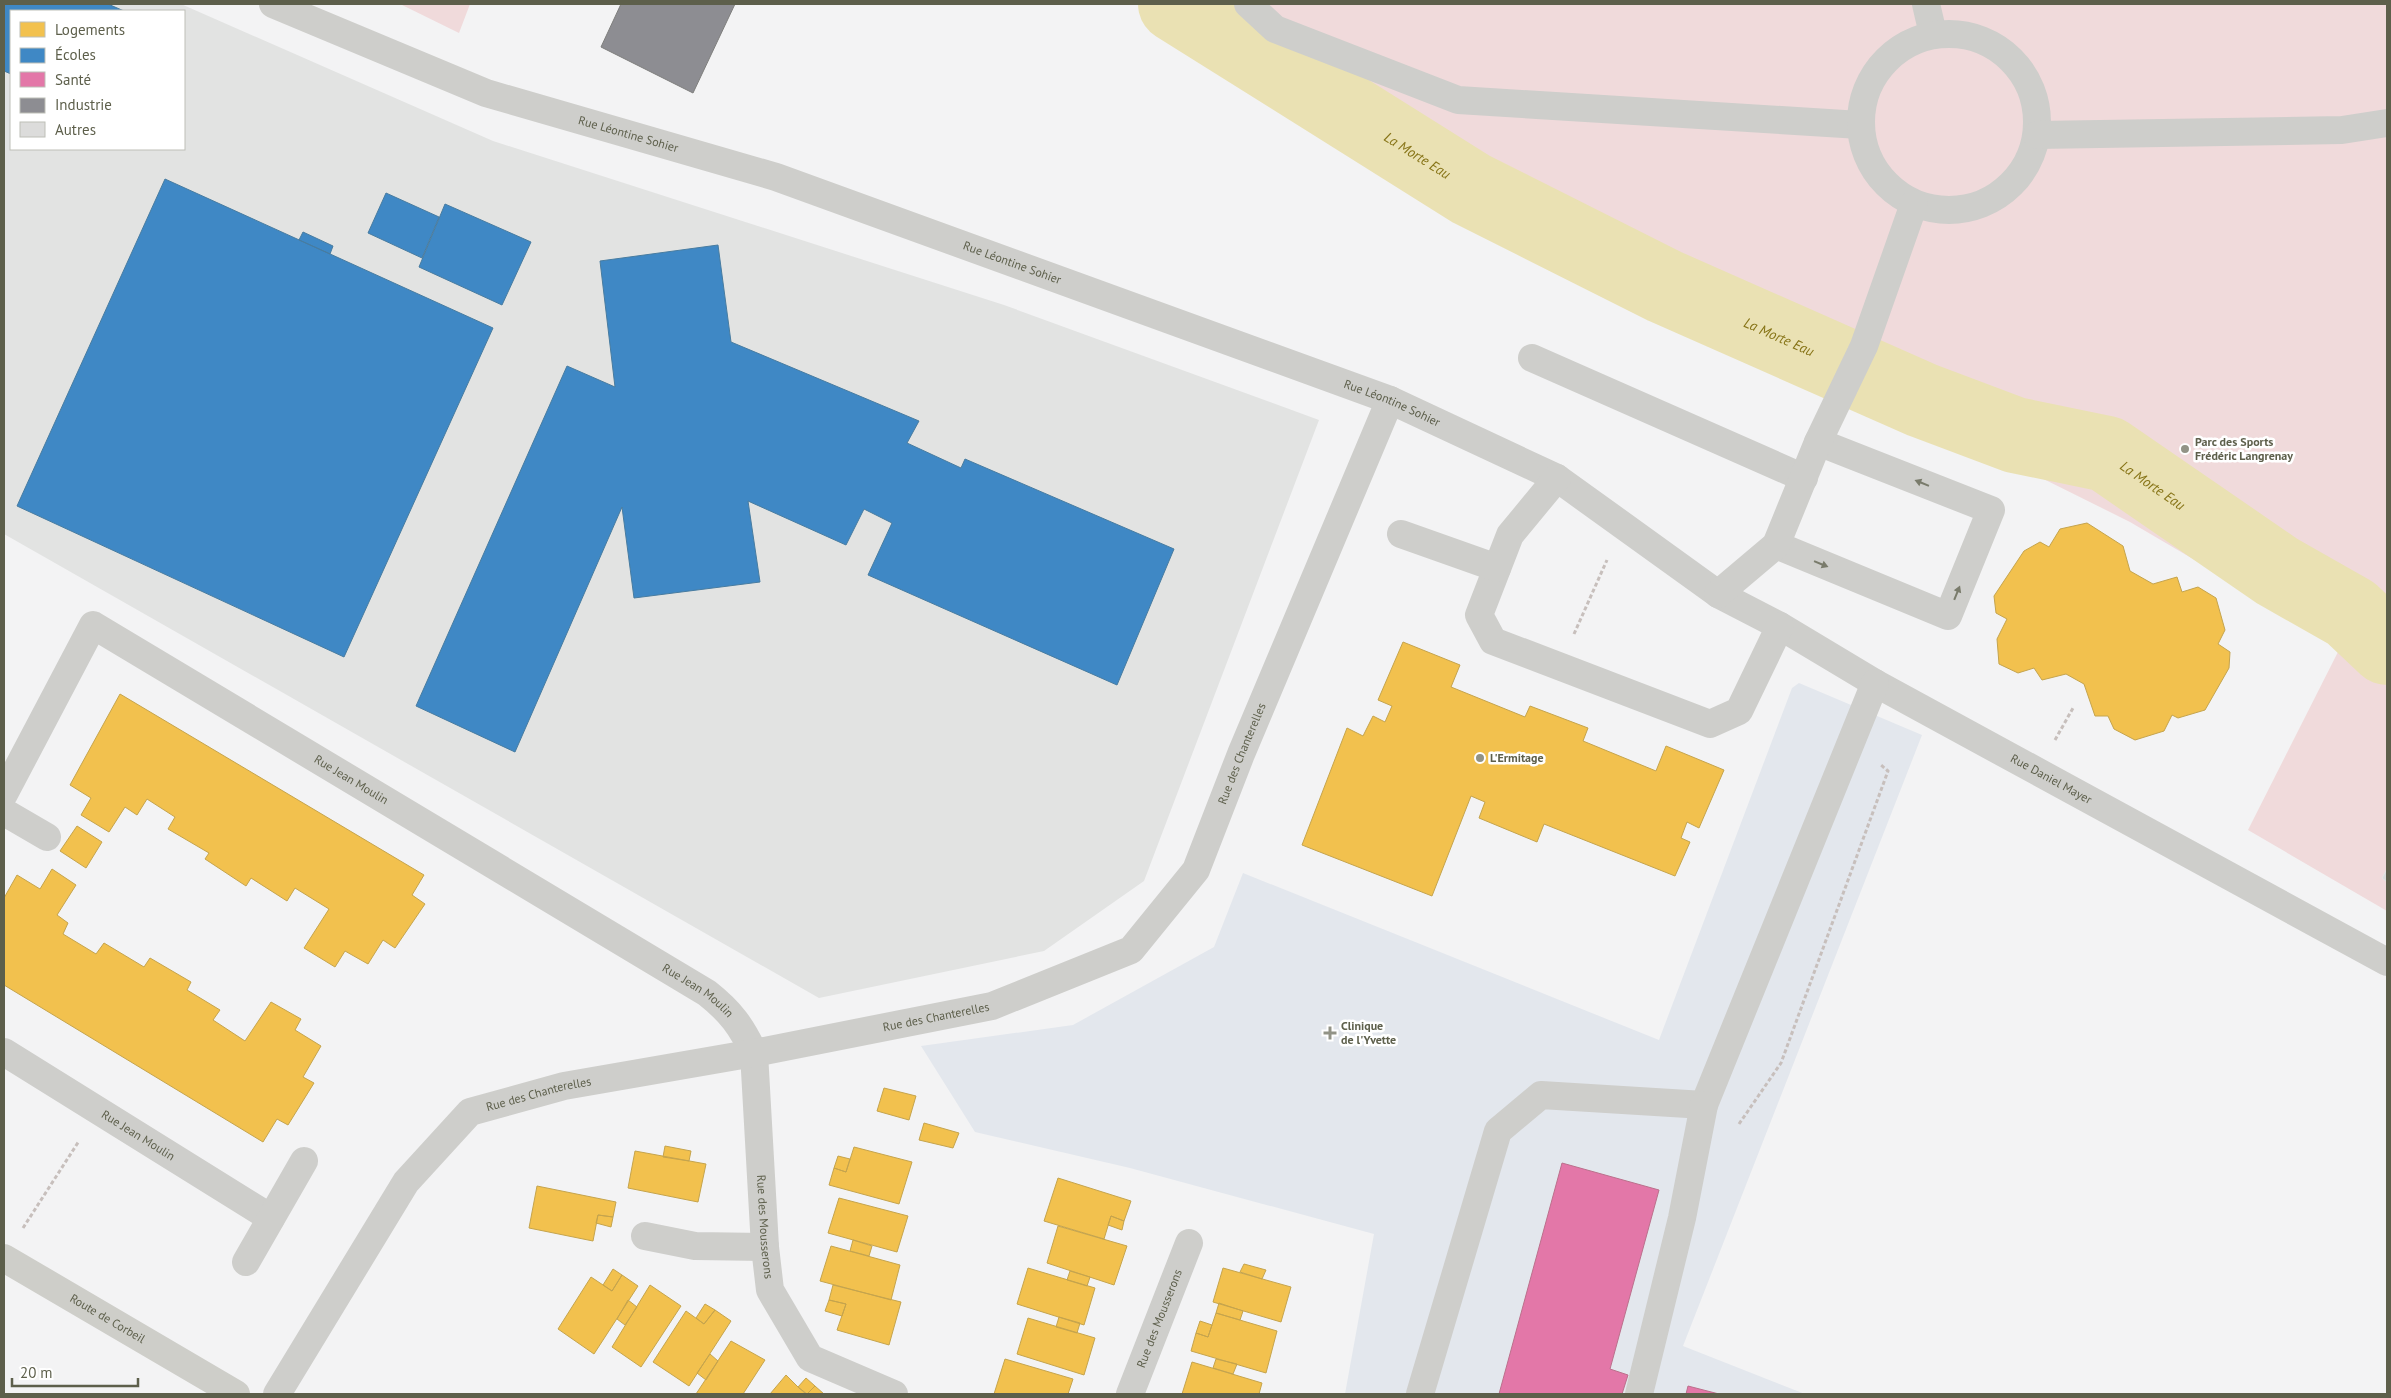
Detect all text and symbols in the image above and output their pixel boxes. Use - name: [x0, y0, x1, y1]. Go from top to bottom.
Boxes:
- legend: [10, 10, 185, 150]
- text: Logements: [55, 20, 125, 39]
- text: Écoles: [55, 45, 96, 64]
- text: Santé: [55, 70, 91, 89]
- text: Industrie: [55, 95, 112, 114]
- street label: Rue Léontine Sohier: [577, 112, 680, 155]
- text: Autres: [55, 120, 96, 139]
- water label: La Morte Eau: [1381, 128, 1454, 183]
- street label: Rue Léontine Sohier: [961, 238, 1063, 287]
- water label: La Morte Eau: [1741, 313, 1817, 360]
- street label: Rue Léontine Sohier: [1342, 376, 1443, 429]
- place label: Parc des Sports Frédéric Langrenay: [2195, 434, 2293, 463]
- marker: Parc des Sports Frédéric Langrenay: [2179, 443, 2191, 455]
- water label: La Morte Eau: [2117, 457, 2189, 514]
- one-way arrow: [1914, 479, 1929, 487]
- one-way arrow: [1814, 560, 1829, 568]
- one-way arrow: [1954, 586, 1962, 600]
- street label: Rue des Chanterelles: [1214, 700, 1269, 806]
- place label: L'Ermitage: [1490, 750, 1544, 765]
- street label: Rue Daniel Mayer: [2008, 750, 2095, 807]
- street label: Rue Jean Moulin: [312, 751, 391, 807]
- marker: L'Ermitage: [1474, 752, 1486, 764]
- street label: Rue Jean Moulin: [660, 960, 737, 1020]
- street label: Rue des Chanterelles: [882, 999, 990, 1034]
- place label: Clinique de l'Yvette: [1341, 1018, 1396, 1047]
- marker: Clinique de l'Yvette: [1323, 1026, 1337, 1040]
- street label: Rue des Chanterelles: [484, 1073, 592, 1114]
- street label: Rue Jean Moulin: [99, 1106, 178, 1164]
- street label: Rue des Mousserons: [754, 1174, 777, 1280]
- street label: Rue des Mousserons: [1133, 1267, 1185, 1370]
- street label: Route de Corbeil: [67, 1290, 149, 1346]
- scale bar: [12, 1356, 139, 1388]
- text: 20 m: [20, 1363, 53, 1382]

